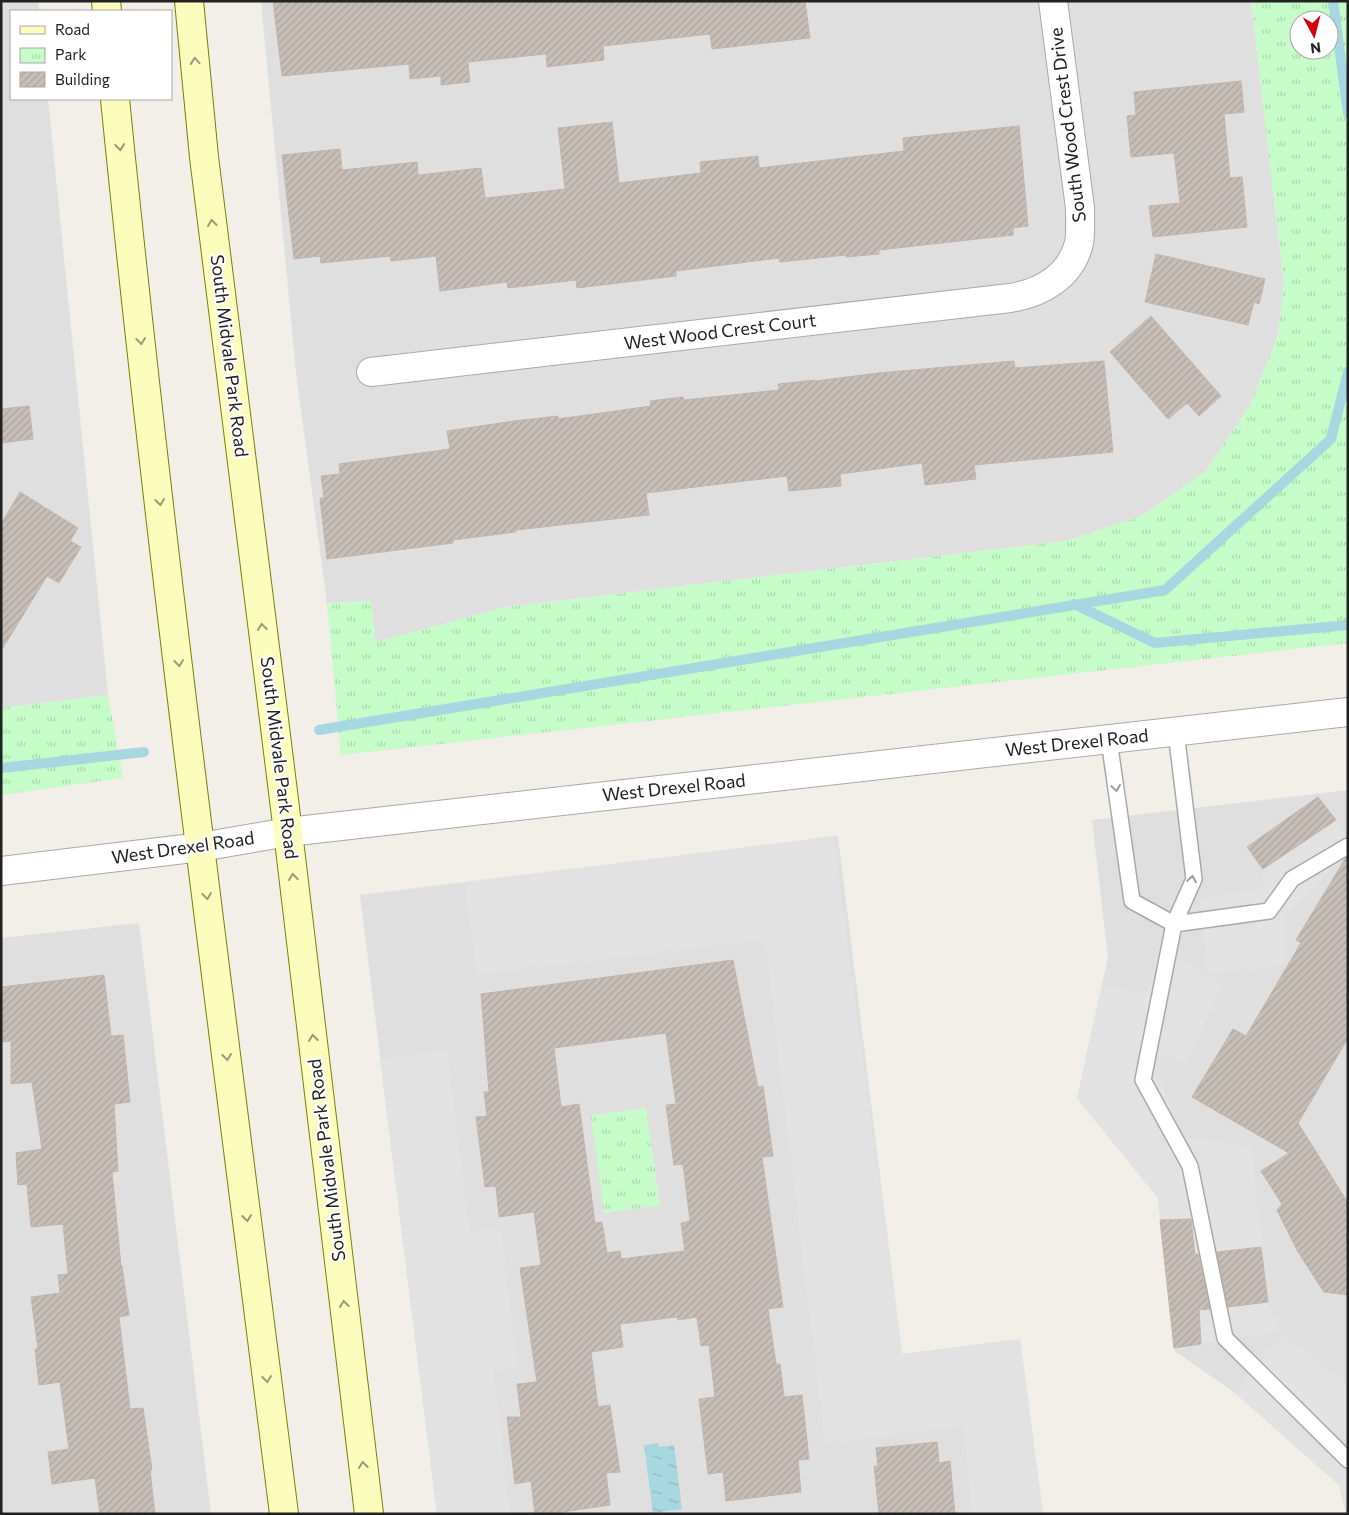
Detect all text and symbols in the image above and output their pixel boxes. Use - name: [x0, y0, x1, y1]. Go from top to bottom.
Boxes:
- legend: [10, 10, 172, 100]
- north arrow: [1289, 10, 1339, 60]
- text: Road: [55, 20, 90, 38]
- street label: South Wood Crest Drive: [1044, 26, 1090, 224]
- text: N: [1309, 39, 1322, 57]
- text: Park: [55, 45, 86, 63]
- one-way arrow: [190, 57, 201, 65]
- text: Building: [55, 70, 110, 88]
- one-way arrow: [114, 144, 125, 152]
- one-way arrow: [207, 218, 218, 226]
- street label: South Midvale Park Road: [207, 253, 253, 458]
- street label: West Wood Crest Court: [623, 308, 817, 354]
- one-way arrow: [135, 337, 146, 345]
- one-way arrow: [154, 498, 165, 506]
- one-way arrow: [257, 623, 268, 631]
- street label: South Midvale Park Road: [257, 655, 303, 860]
- one-way arrow: [173, 660, 184, 668]
- street label: West Drexel Road: [1004, 724, 1150, 760]
- street label: West Drexel Road: [601, 769, 747, 805]
- one-way arrow: [1110, 784, 1121, 792]
- street label: West Drexel Road: [110, 826, 256, 868]
- one-way arrow: [288, 873, 299, 881]
- one-way arrow: [1186, 874, 1196, 883]
- one-way arrow: [201, 892, 212, 900]
- one-way arrow: [308, 1034, 318, 1043]
- one-way arrow: [221, 1053, 232, 1061]
- street label: South Midvale Park Road: [303, 1058, 349, 1263]
- one-way arrow: [241, 1215, 252, 1223]
- one-way arrow: [339, 1300, 350, 1308]
- one-way arrow: [261, 1376, 272, 1384]
- one-way arrow: [358, 1461, 369, 1469]

